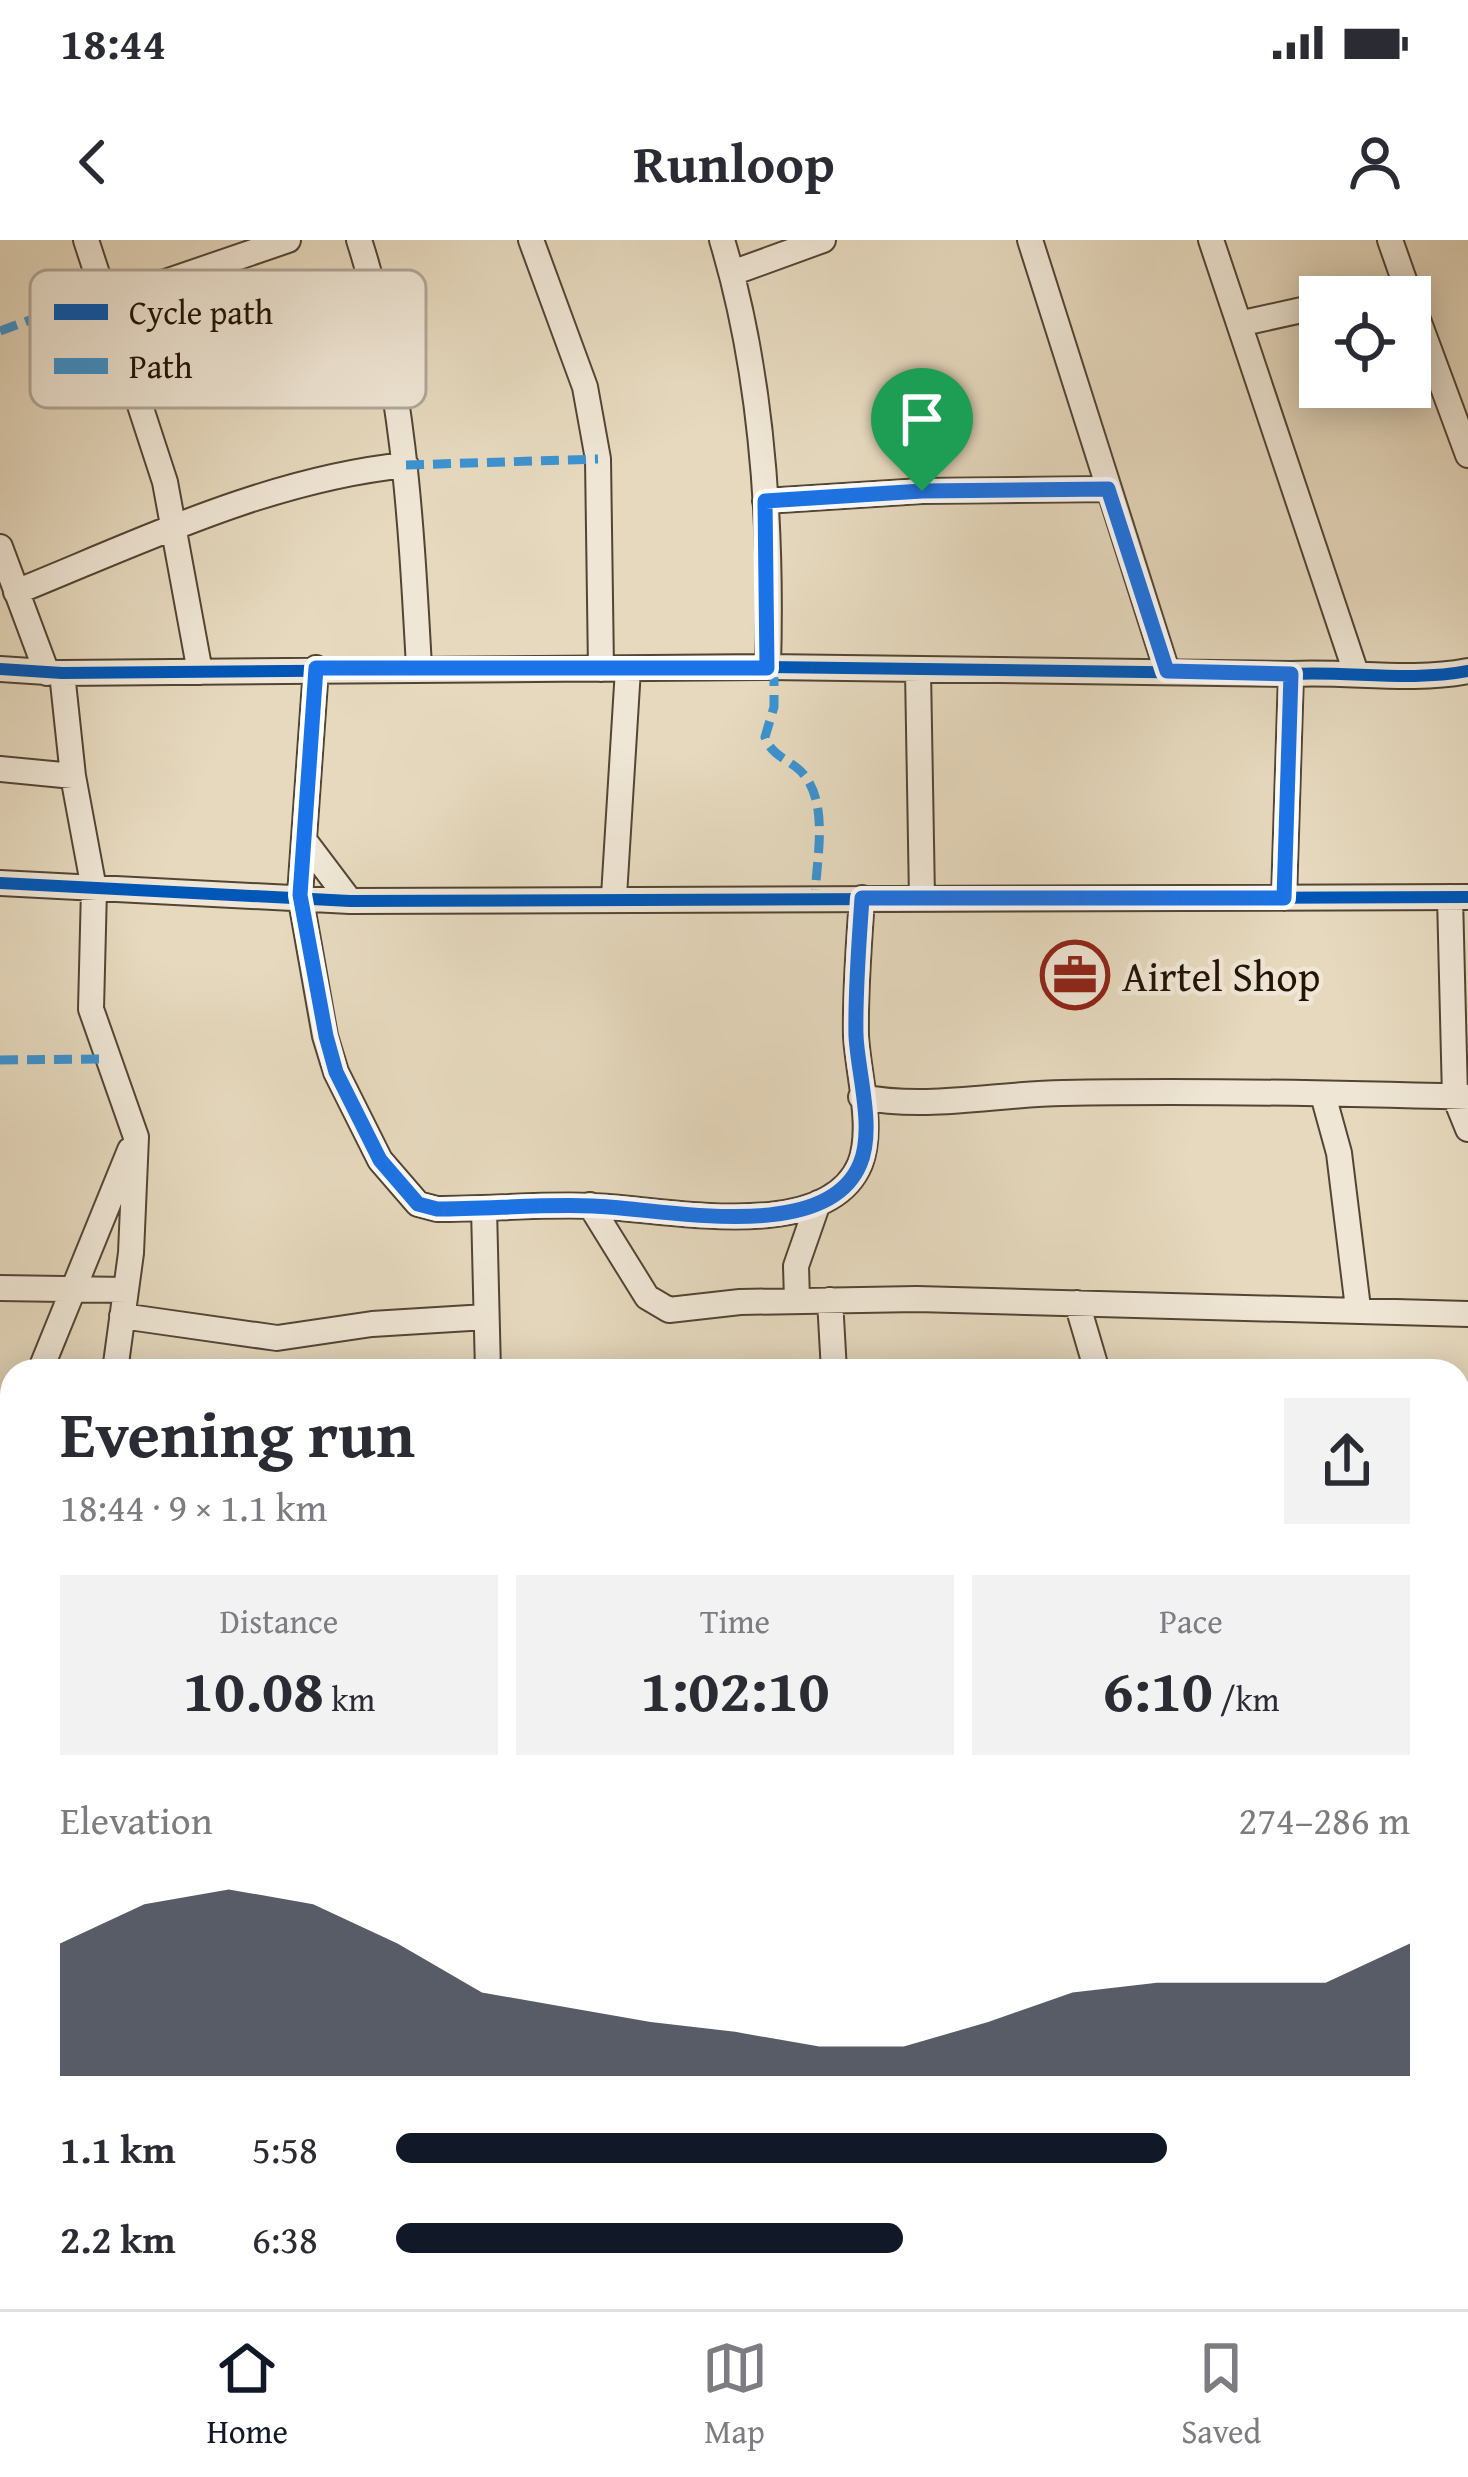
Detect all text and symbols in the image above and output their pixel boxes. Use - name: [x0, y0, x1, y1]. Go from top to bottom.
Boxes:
- text: 18:44: [60, 10, 166, 75]
- text: Runloop: [633, 123, 835, 202]
- icon: back: [60, 129, 126, 195]
- icon: person: [1342, 129, 1408, 195]
- legend: [30, 270, 426, 408]
- map controls: [1299, 276, 1431, 408]
- button: locate: [1299, 276, 1431, 408]
- text: Cycle path: [129, 288, 274, 336]
- text: Path: [129, 342, 193, 390]
- pin: [871, 368, 973, 491]
- icon: arrive: [889, 386, 955, 452]
- office icon: Airtel Shop: [1040, 940, 1110, 1010]
- place label: Airtel Shop: [1122, 945, 1320, 1006]
- text: Evening run: [60, 1384, 415, 1481]
- button: share: [1284, 1398, 1410, 1524]
- text: 18:44 · 9 × 1.1 km: [60, 1478, 327, 1535]
- text: Distance: [220, 1597, 338, 1645]
- text: Time: [700, 1597, 770, 1645]
- text: Pace: [1159, 1597, 1223, 1645]
- text: 10.08: [183, 1645, 324, 1733]
- text: 1:02:10: [640, 1645, 830, 1733]
- text: 6:10: [1103, 1645, 1213, 1733]
- text: km: [324, 1675, 375, 1723]
- text: /km: [1213, 1675, 1279, 1723]
- text: Elevation: [60, 1791, 213, 1848]
- text: 274–286 m: [1238, 1791, 1410, 1848]
- text: 1.1 km: [60, 2120, 176, 2177]
- text: 5:58: [252, 2120, 318, 2177]
- text: 2.2 km: [60, 2210, 176, 2267]
- text: 6:38: [252, 2210, 318, 2267]
- tab: Home: [207, 2335, 288, 2455]
- tab: Map: [702, 2335, 768, 2455]
- tab: Saved: [1181, 2335, 1261, 2455]

